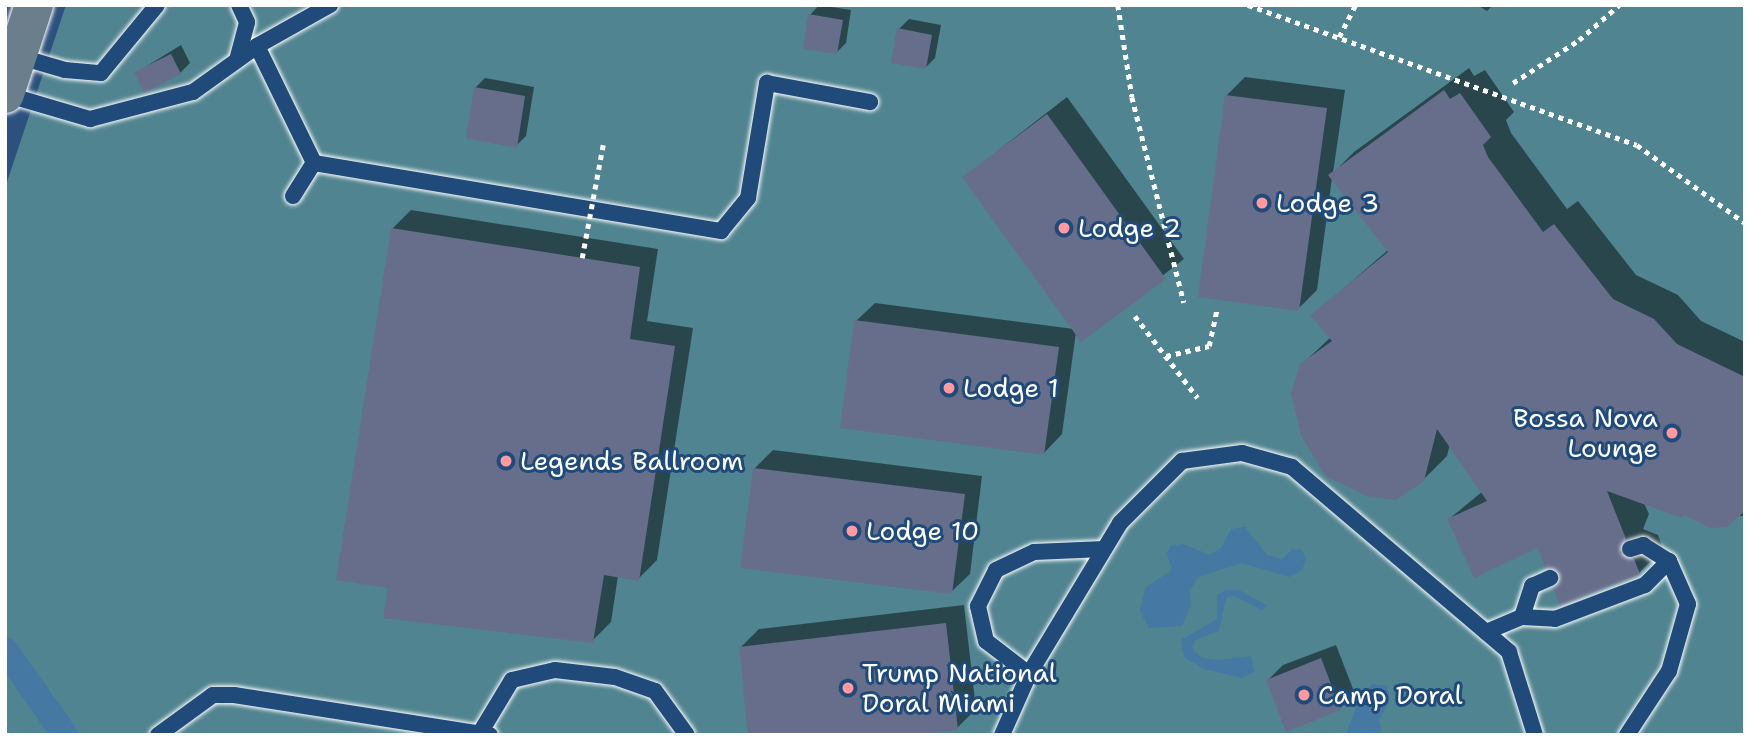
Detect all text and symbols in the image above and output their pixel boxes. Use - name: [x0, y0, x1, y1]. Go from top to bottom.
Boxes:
- place label: Lodge 3: [1276, 187, 1379, 219]
- marker: Lodge 3: [1254, 195, 1270, 211]
- place label: Lodge 2: [1078, 212, 1181, 244]
- marker: Lodge 2: [1056, 220, 1072, 236]
- place label: Lodge 1: [963, 372, 1059, 404]
- marker: Lodge 1: [941, 380, 957, 396]
- place label: Bossa Nova Lounge: [1513, 402, 1658, 464]
- marker: Bossa Nova Lounge: [1664, 425, 1680, 441]
- place label: Legends Ballroom: [520, 445, 744, 477]
- marker: Legends Ballroom: [498, 453, 514, 469]
- place label: Lodge 10: [866, 515, 979, 547]
- marker: Lodge 10: [844, 523, 860, 539]
- place label: Trump National Doral Miami: [862, 657, 1057, 718]
- place label: Camp Doral: [1318, 679, 1463, 711]
- marker: Trump National Doral Miami: [840, 680, 856, 696]
- marker: Camp Doral: [1296, 687, 1312, 703]

